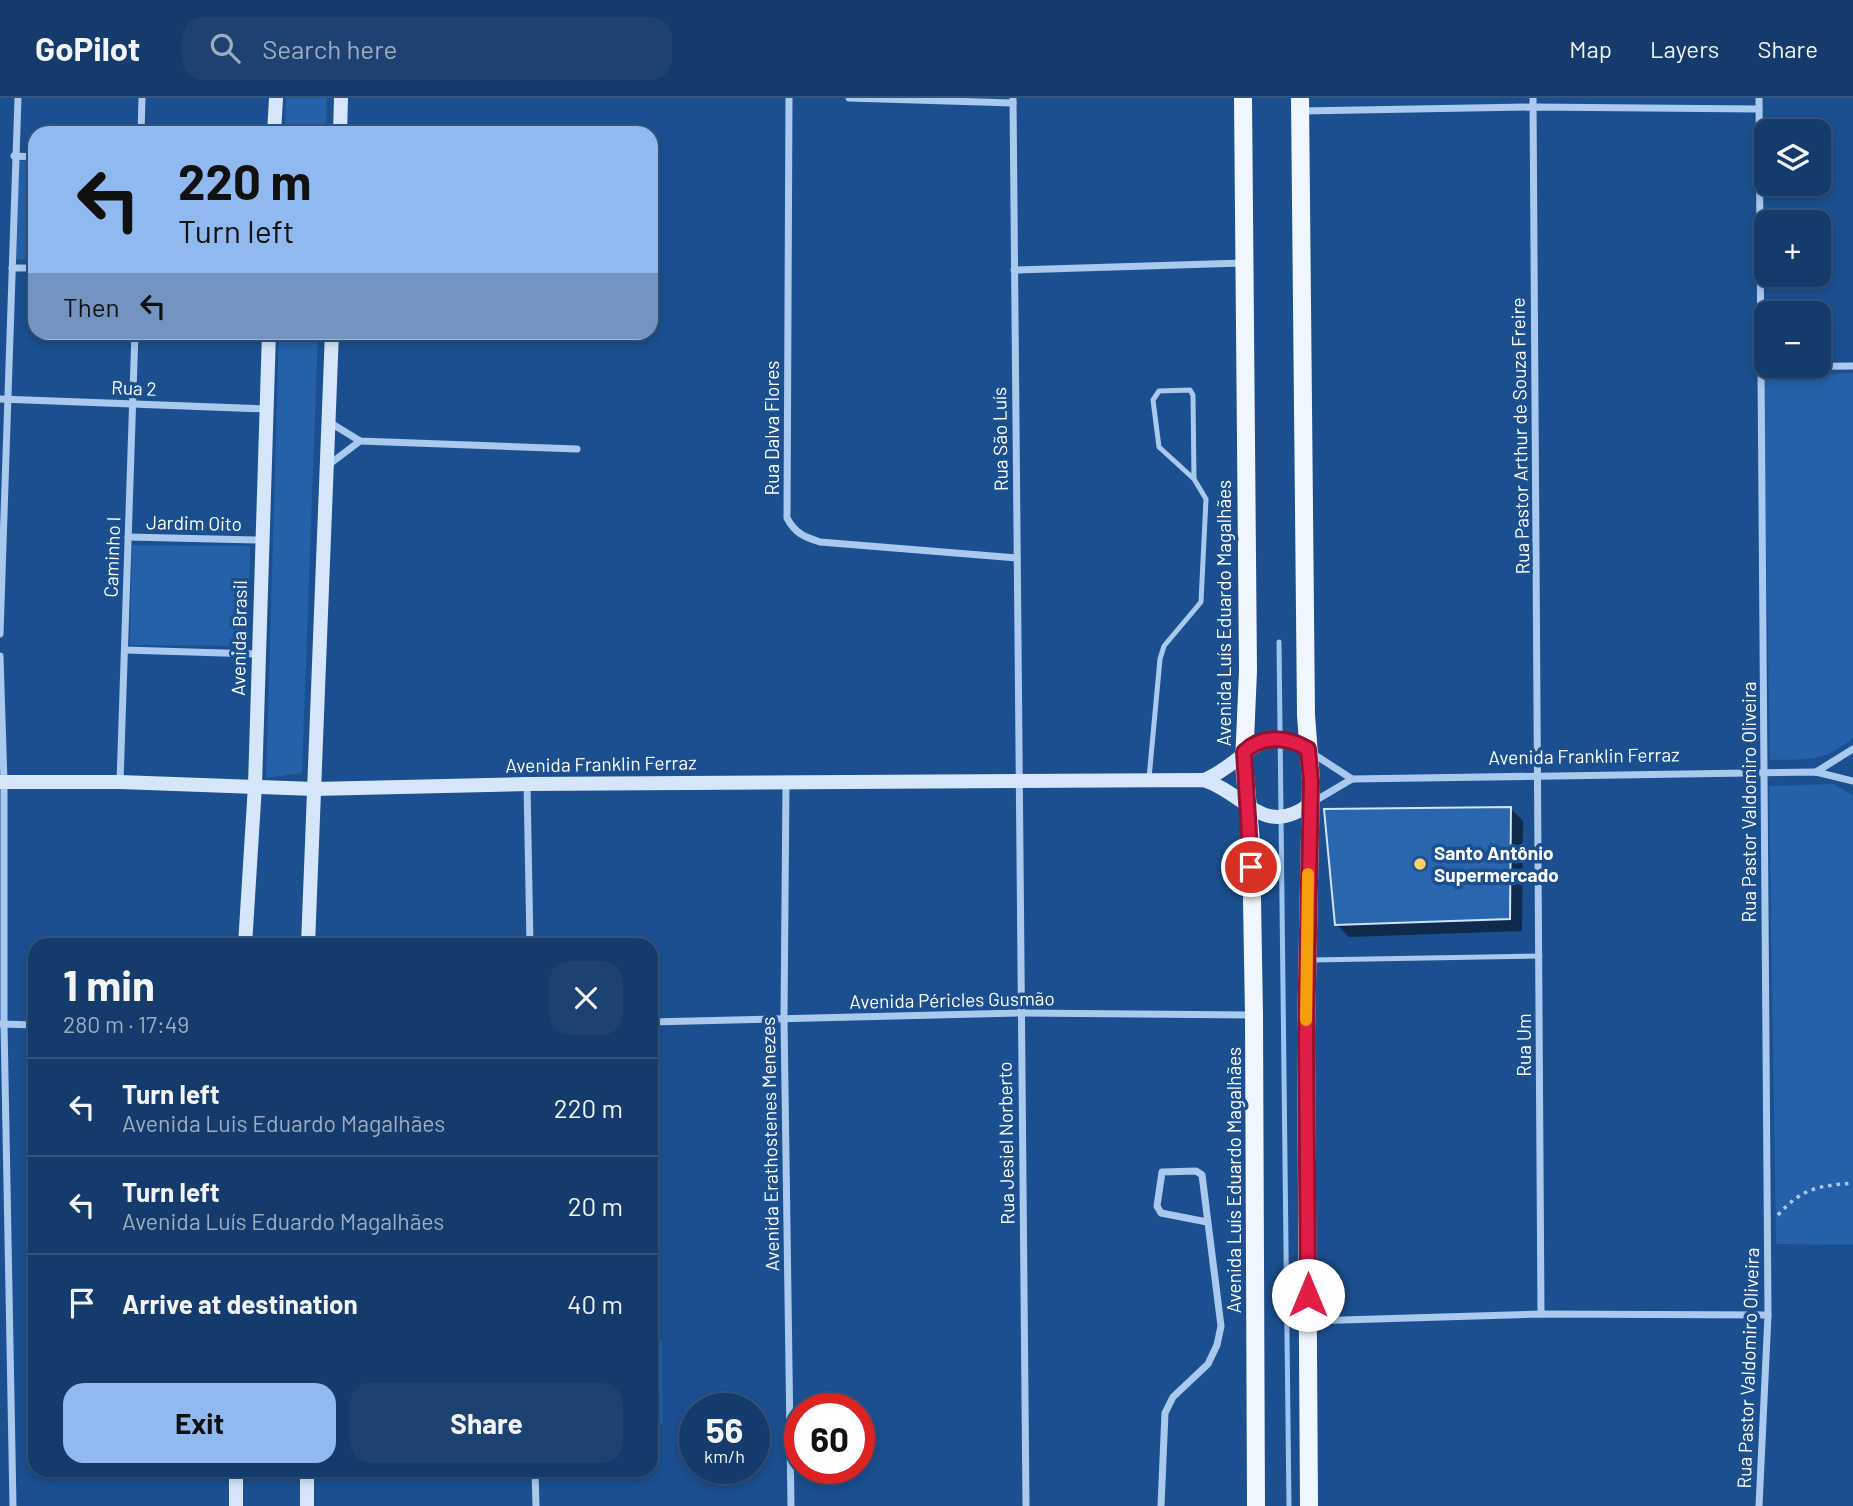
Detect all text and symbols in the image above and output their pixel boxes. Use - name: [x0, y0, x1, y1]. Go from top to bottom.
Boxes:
- search box: [182, 17, 672, 80]
- text: GoPilot: [35, 28, 140, 68]
- icon: search: [206, 29, 244, 67]
- text: Search here: [262, 33, 397, 64]
- text: Map: [1569, 34, 1612, 63]
- text: Layers: [1650, 34, 1719, 63]
- text: Share: [1757, 34, 1818, 63]
- map controls: [1754, 119, 1831, 378]
- button: layers: [1754, 119, 1831, 196]
- text: 220 m: [178, 151, 312, 210]
- icon: left: [63, 154, 154, 245]
- button: +: [1754, 210, 1831, 287]
- text: Turn left: [178, 211, 295, 249]
- icon: left: [134, 287, 172, 325]
- text: Then: [63, 291, 120, 322]
- street label: Rua Pastor Arthur de Souza Freire: [1506, 297, 1533, 575]
- button: −: [1754, 301, 1831, 378]
- street label: Rua Dalva Flores: [760, 361, 783, 495]
- street label: Rua 2: [111, 375, 157, 400]
- street label: Rua São Luís: [987, 387, 1012, 491]
- street label: Avenida Luís Eduardo Magalhães: [1212, 480, 1235, 746]
- street label: Jardim Oito: [146, 510, 242, 535]
- street label: Caminho I: [99, 516, 124, 598]
- street label: Avenida Brasil: [226, 580, 251, 696]
- street label: Rua Pastor Valdomiro Oliveira: [1737, 682, 1760, 922]
- street label: Avenida Franklin Ferraz: [1488, 742, 1680, 769]
- street label: Avenida Franklin Ferraz: [505, 750, 697, 777]
- pin: [1221, 837, 1281, 897]
- place label: Santo Antônio Supermercado: [1434, 841, 1559, 886]
- icon: arrive: [1232, 848, 1270, 886]
- marker: Santo Antônio Supermercado: [1412, 856, 1428, 872]
- text: 1 min: [63, 959, 155, 1009]
- button: close: [549, 961, 623, 1035]
- street label: Avenida Péricles Gusmão: [849, 986, 1055, 1013]
- text: 280 m · 17:49: [63, 1010, 189, 1038]
- street label: Rua Um: [1512, 1013, 1535, 1077]
- street label: Avenida Erathostenes Menezes: [756, 1017, 783, 1271]
- street label: Avenida Luís Eduardo Magalhães: [1222, 1047, 1245, 1313]
- street label: Rua Jesiel Norberto: [993, 1061, 1018, 1225]
- text: Turn left: [122, 1078, 220, 1109]
- icon: left: [63, 1088, 101, 1126]
- text: 220 m: [554, 1092, 623, 1123]
- text: Avenida Luis Eduardo Magalhães: [122, 1109, 445, 1137]
- text: Turn left: [122, 1176, 220, 1207]
- icon: left: [63, 1186, 101, 1224]
- text: 20 m: [568, 1190, 623, 1221]
- text: Avenida Luís Eduardo Magalhães: [122, 1207, 444, 1235]
- street label: Rua Pastor Valdomiro Oliveira: [1732, 1247, 1763, 1489]
- position arrow: [1271, 1258, 1345, 1332]
- icon: arrive: [63, 1284, 101, 1322]
- text: Arrive at destination: [122, 1288, 358, 1319]
- text: 40 m: [567, 1288, 623, 1319]
- button: Exit: [63, 1383, 336, 1463]
- button: Share: [350, 1383, 623, 1463]
- speed limit sign: 60: [784, 1393, 875, 1484]
- text: 56: [706, 1408, 743, 1450]
- text: km/h: [704, 1445, 745, 1467]

